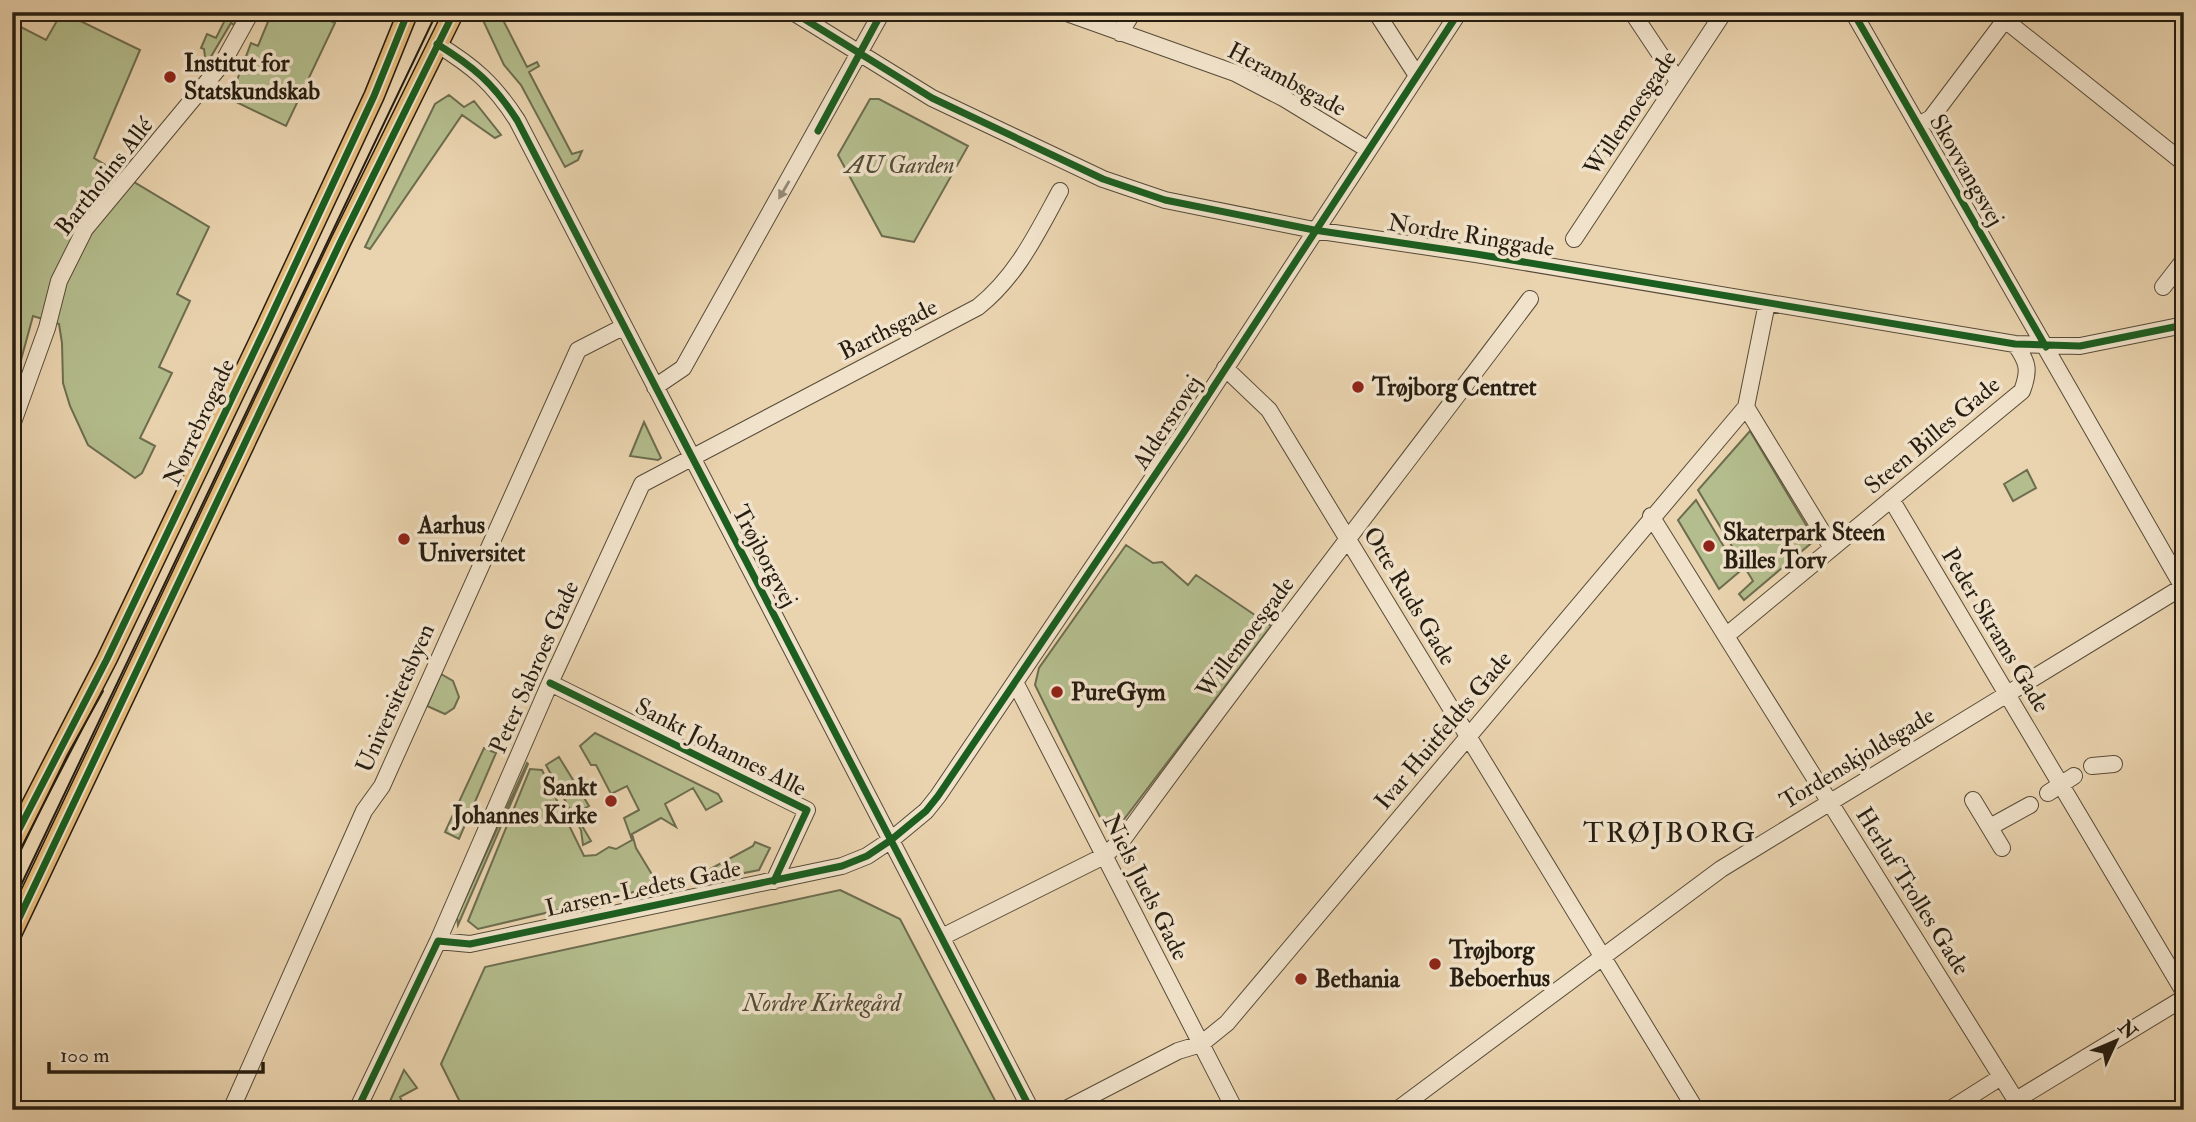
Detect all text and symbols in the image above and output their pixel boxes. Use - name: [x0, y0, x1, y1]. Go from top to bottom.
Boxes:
- street label: Herambsgade: [1222, 35, 1352, 124]
- street label: Willemoesgade: [1576, 45, 1684, 183]
- place label: Institut for Statskundskab: [184, 48, 320, 107]
- marker: Institut for Statskundskab: [162, 69, 178, 85]
- street label: Skovvangsvej: [1922, 109, 2011, 232]
- street label: Bartholins Allé: [48, 110, 161, 242]
- park label: AU Garden: [842, 150, 955, 181]
- one-way arrow: [778, 181, 790, 200]
- street label: Nordre Ringgade: [1385, 207, 1556, 264]
- street label: Barthsgade: [834, 291, 943, 367]
- street label: Nørrebrogade: [157, 354, 242, 490]
- street label: Aldersrovej: [1125, 369, 1209, 476]
- street label: Steen Billes Gade: [1858, 370, 2007, 501]
- place label: Trøjborg Centret: [1371, 372, 1537, 403]
- marker: Trøjborg Centret: [1350, 379, 1366, 395]
- street label: Trøjborgvej: [725, 500, 804, 613]
- place label: Aarhus Universitet: [417, 510, 526, 569]
- place label: Skaterpark Steen Billes Torv: [1723, 517, 1886, 576]
- street label: Otte Ruds Gade: [1356, 521, 1463, 671]
- marker: Aarhus Universitet: [396, 531, 412, 547]
- marker: Skaterpark Steen Billes Torv: [1701, 538, 1717, 554]
- street label: Peder Skrams Gade: [1934, 542, 2057, 718]
- street label: Willemoesgade: [1189, 570, 1301, 705]
- street label: Peter Sabroes Gade: [483, 576, 586, 758]
- street label: Universitetsbyen: [349, 619, 442, 778]
- street label: Ivar Huitfeldts Gade: [1368, 645, 1519, 816]
- place label: PureGym: [1071, 677, 1166, 708]
- marker: PureGym: [1049, 684, 1065, 700]
- street label: Sankt Johannes Alle: [630, 691, 812, 804]
- street label: Tordenskjoldsgade: [1774, 700, 1940, 817]
- place label: Sankt Johannes Kirke: [452, 772, 597, 831]
- marker: Sankt Johannes Kirke: [603, 793, 619, 809]
- street label: Herluf Trolles Gade: [1848, 801, 1977, 981]
- street label: Niels Juels Gade: [1095, 809, 1196, 966]
- district label: TRØJBORG: [1583, 816, 1757, 851]
- street label: Larsen-Ledets Gade: [542, 853, 744, 924]
- place label: Trøjborg Beboerhus: [1448, 935, 1550, 994]
- marker: Trøjborg Beboerhus: [1427, 956, 1443, 972]
- place label: Bethania: [1315, 964, 1401, 995]
- marker: Bethania: [1293, 971, 1309, 987]
- park label: Nordre Kirkegård: [741, 988, 903, 1019]
- north arrow: [2080, 1006, 2150, 1076]
- text: N: [2112, 1015, 2143, 1045]
- scale bar: [49, 1031, 262, 1075]
- text: 100 m: [60, 1042, 110, 1069]

